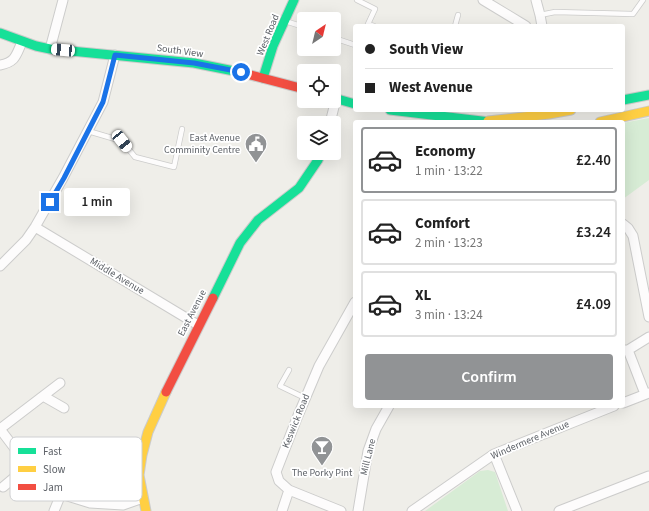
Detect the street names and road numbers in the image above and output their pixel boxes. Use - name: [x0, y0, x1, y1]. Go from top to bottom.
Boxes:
- street label: West Road: [253, 12, 283, 58]
- street label: South View: [156, 41, 204, 61]
- street label: Middle Avenue: [87, 254, 147, 298]
- street label: East Avenue: [174, 287, 210, 339]
- street label: Keswick Road: [279, 392, 313, 450]
- street label: Windermere Avenue: [489, 417, 572, 463]
- street label: Mill Lane: [357, 437, 379, 477]

